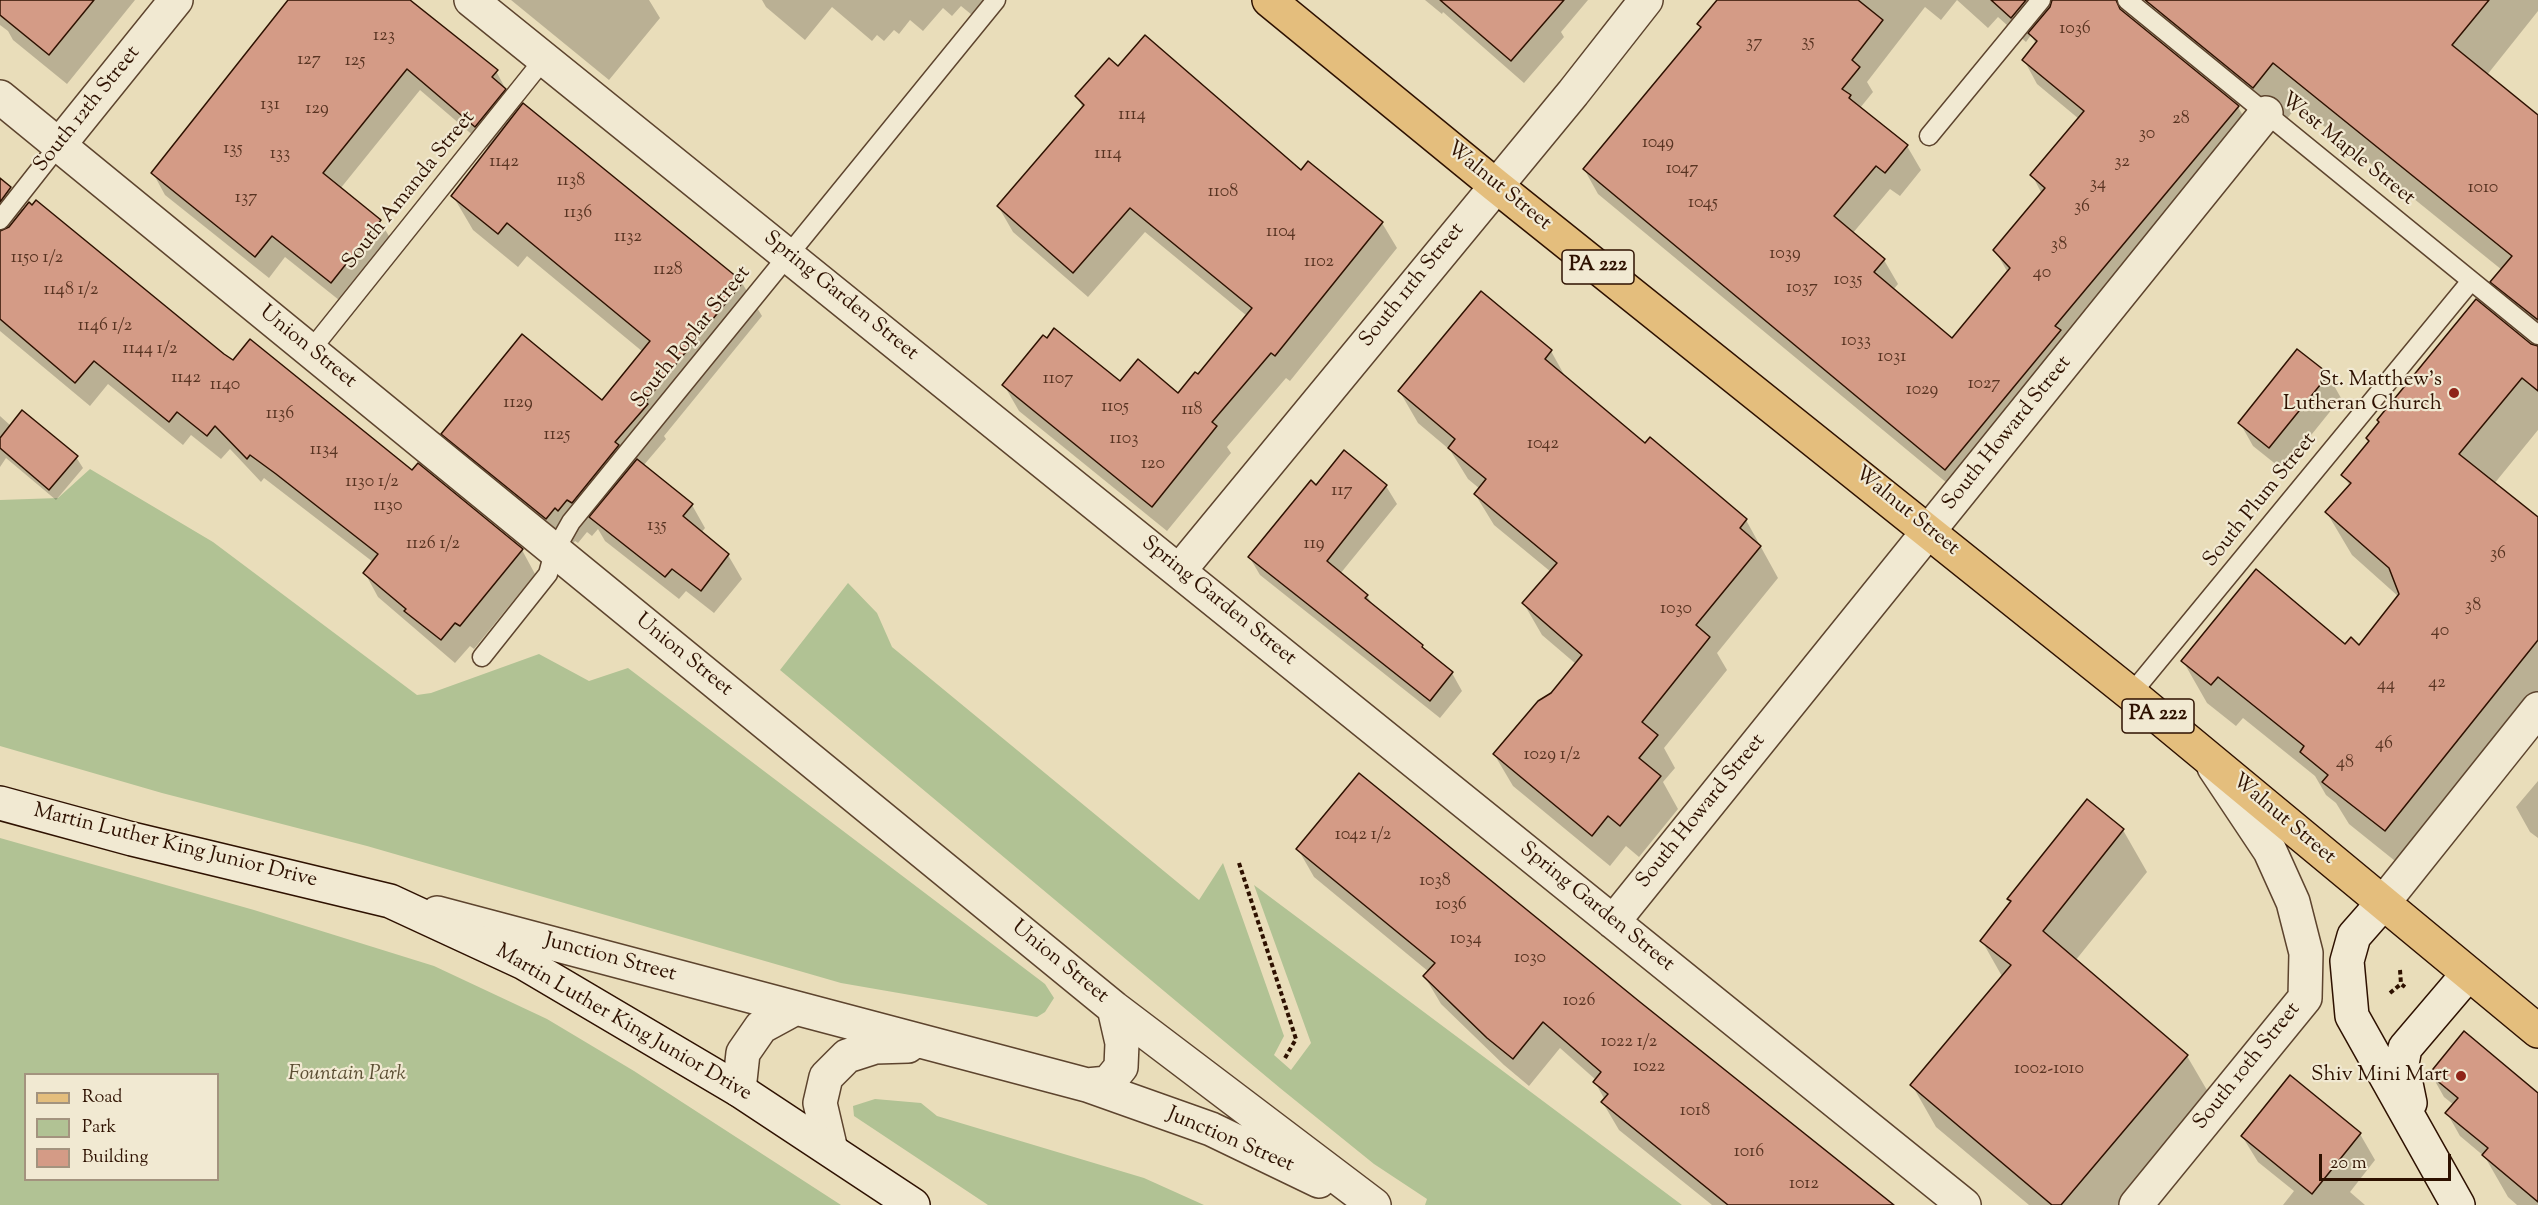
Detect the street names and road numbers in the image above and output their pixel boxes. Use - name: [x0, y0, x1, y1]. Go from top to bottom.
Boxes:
- street label: South 12th Street: [29, 42, 147, 178]
- street label: West Maple Street: [2275, 88, 2419, 212]
- street label: South Amanda Street: [338, 107, 482, 275]
- street label: Walnut Street: [1440, 137, 1556, 237]
- street label: South 11th Street: [1355, 219, 1471, 353]
- street label: Spring Garden Street: [757, 227, 923, 367]
- road number: PA 222: [1562, 250, 1634, 284]
- street label: South Poplar Street: [627, 262, 757, 414]
- street label: Union Street: [253, 301, 361, 395]
- street label: South Howard Street: [1938, 352, 2078, 516]
- street label: South Plum Street: [2199, 429, 2323, 573]
- street label: Walnut Street: [1848, 462, 1964, 562]
- street label: Spring Garden Street: [1135, 532, 1301, 672]
- street label: Union Street: [629, 609, 737, 703]
- road number: PA 222: [2122, 699, 2194, 733]
- street label: South Howard Street: [1632, 730, 1772, 894]
- street label: Walnut Street: [2226, 769, 2340, 871]
- street label: Martin Luther King Junior Drive: [30, 799, 320, 895]
- street label: Spring Garden Street: [1513, 838, 1679, 978]
- street label: Union Street: [1005, 916, 1113, 1010]
- street label: Junction Street: [541, 929, 679, 989]
- street label: Martin Luther King Junior Drive: [490, 940, 756, 1108]
- street label: South 10th Street: [2189, 998, 2307, 1136]
- street label: Junction Street: [1163, 1103, 1297, 1179]

